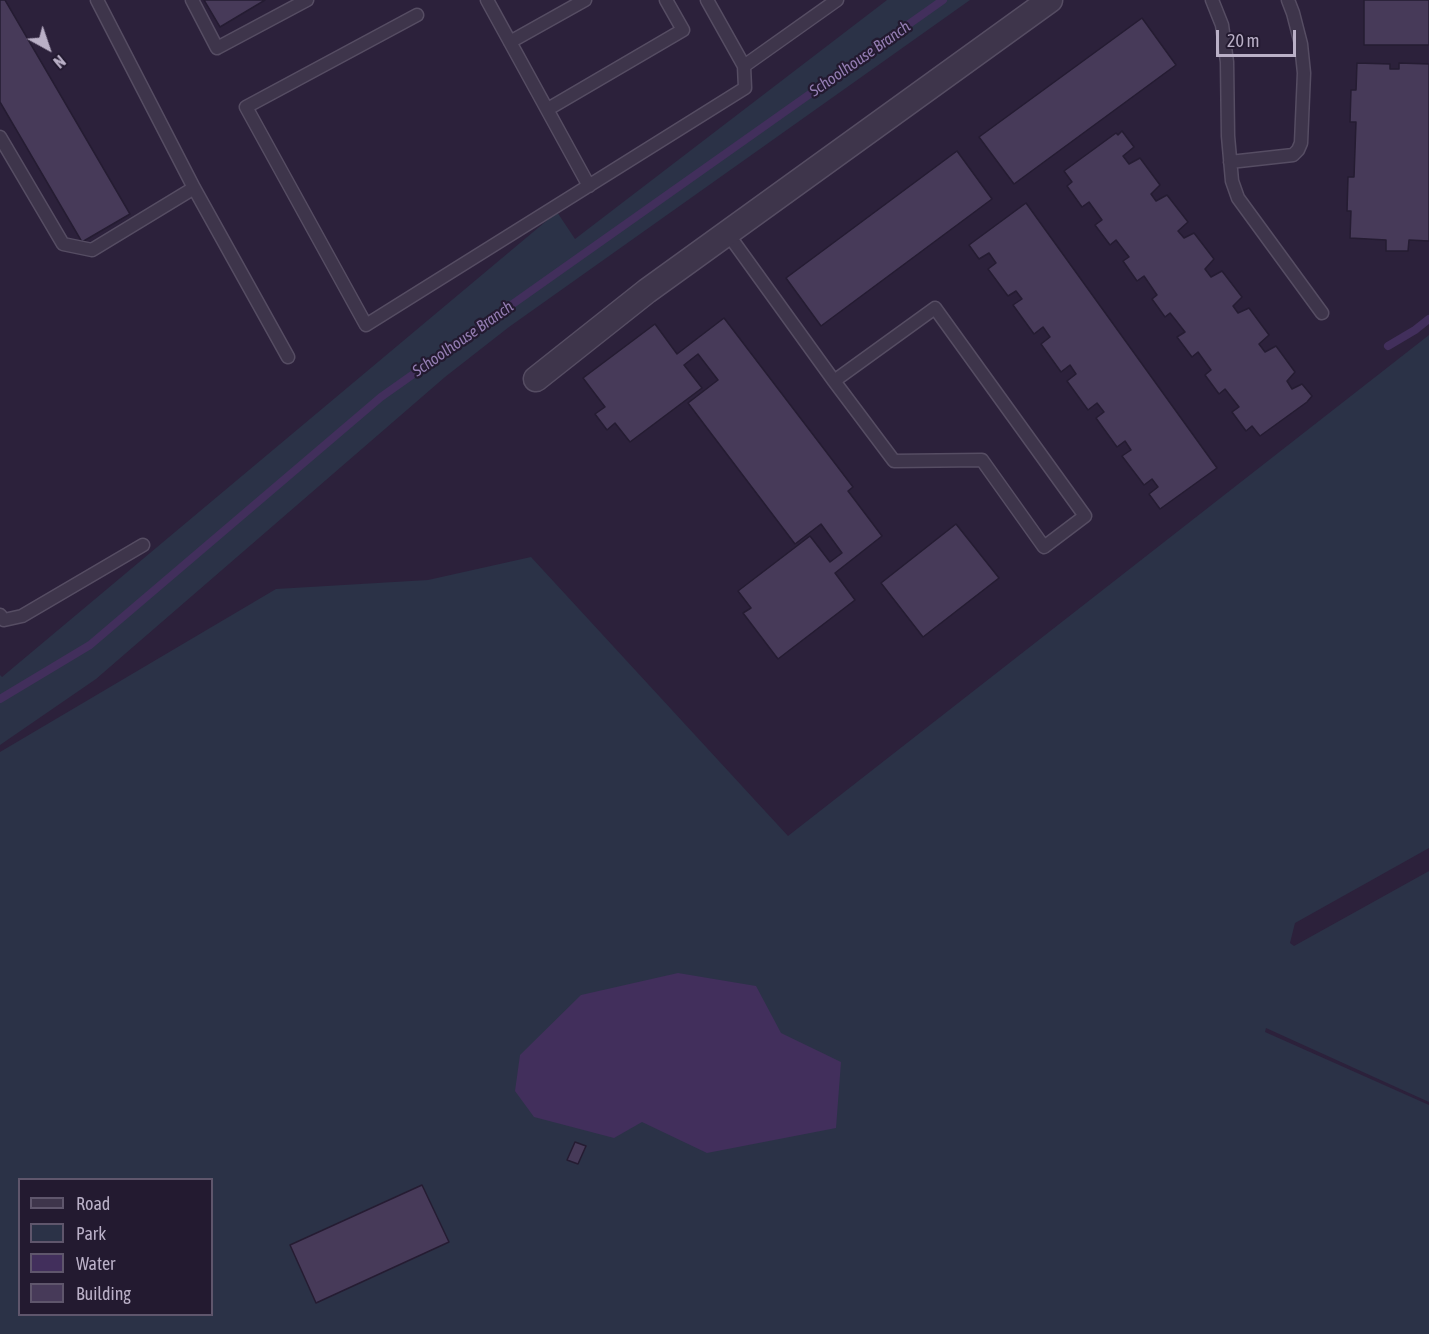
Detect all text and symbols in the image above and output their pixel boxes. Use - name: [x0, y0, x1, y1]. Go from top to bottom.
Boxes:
- water label: Schoolhouse Branch: [806, 17, 914, 101]
- north arrow: [18, 18, 78, 78]
- scale bar: [1219, 18, 1298, 56]
- text: 20 m: [1227, 30, 1259, 51]
- text: N: [50, 52, 69, 72]
- water label: Schoolhouse Branch: [409, 297, 517, 381]
- legend: [18, 1178, 213, 1316]
- text: Road: [76, 1193, 110, 1214]
- text: Park: [76, 1223, 106, 1244]
- text: Water: [76, 1253, 115, 1274]
- text: Building: [76, 1283, 131, 1304]

